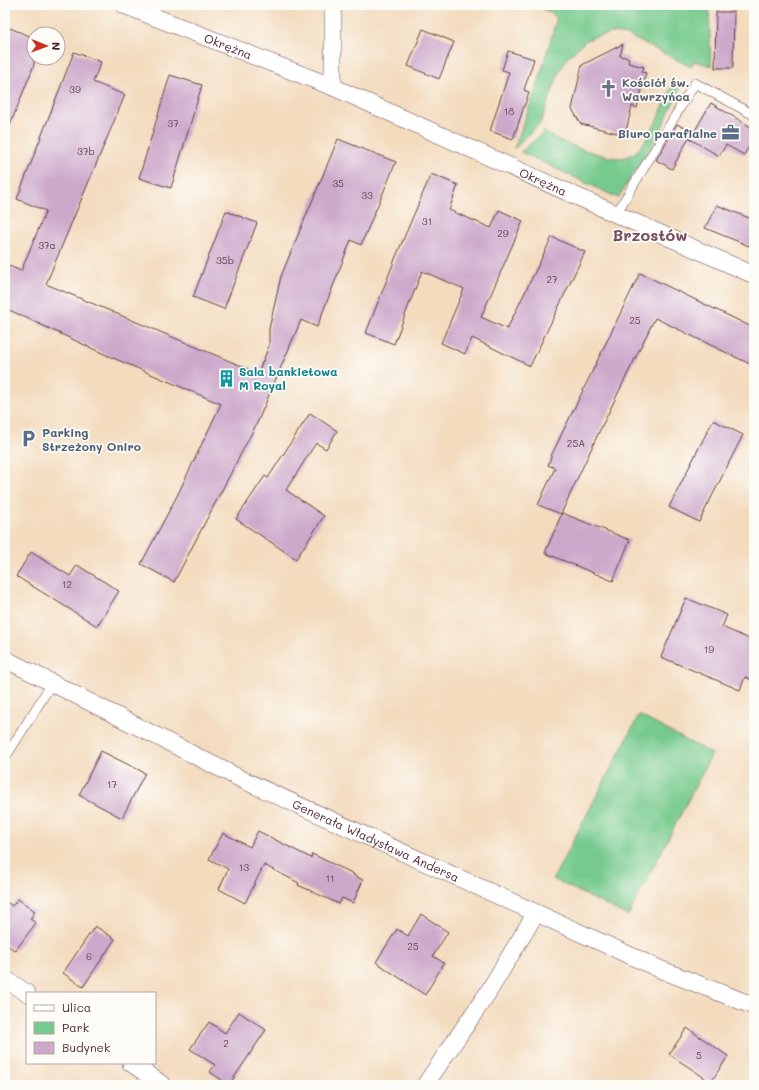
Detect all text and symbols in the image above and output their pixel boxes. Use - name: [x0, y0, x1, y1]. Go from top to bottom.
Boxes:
- north arrow: [26, 26, 66, 66]
- street label: Okrężna: [202, 29, 255, 63]
- text: N: [49, 42, 64, 50]
- place label: Kościół św. Wawrzyńca: [622, 74, 690, 104]
- church icon: Kościół św. Wawrzyńca: [599, 79, 619, 99]
- house number: 39: [69, 82, 81, 96]
- house number: 18: [504, 104, 514, 118]
- house number: 37: [167, 116, 179, 130]
- office icon: Biuro parafialne: [720, 123, 740, 143]
- place label: Biuro parafialne: [618, 125, 717, 141]
- house number: 37b: [77, 144, 95, 158]
- street label: Okrężna: [517, 164, 569, 199]
- house number: 35: [332, 176, 344, 190]
- house number: 33: [361, 188, 373, 202]
- house number: 31: [422, 214, 432, 228]
- district label: Brzostów: [612, 224, 688, 245]
- house number: 29: [497, 226, 509, 240]
- house number: 37a: [38, 238, 56, 252]
- house number: 35b: [216, 253, 234, 267]
- house number: 27: [546, 272, 558, 286]
- house number: 25: [629, 313, 641, 327]
- place label: Sala bankietowa M Royal: [239, 363, 338, 393]
- building icon: Sala bankietowa M Royal: [216, 368, 236, 388]
- place label: Parking Strzeżony Oniro: [42, 424, 141, 454]
- parking icon: Parking Strzeżony Oniro: [19, 429, 39, 449]
- house number: 25A: [567, 436, 585, 450]
- house number: 12: [62, 577, 72, 591]
- house number: 19: [704, 642, 714, 656]
- house number: 17: [107, 777, 117, 791]
- street label: Generała Władysława Andersa: [290, 795, 462, 885]
- house number: 13: [239, 860, 249, 874]
- house number: 11: [326, 871, 334, 885]
- house number: 25: [407, 939, 419, 953]
- house number: 6: [86, 949, 92, 963]
- legend: [26, 992, 156, 1064]
- text: Ulica: [62, 999, 91, 1015]
- text: Park: [62, 1019, 89, 1035]
- house number: 2: [223, 1036, 229, 1050]
- text: Budynek: [62, 1039, 110, 1055]
- house number: 5: [696, 1048, 702, 1062]

